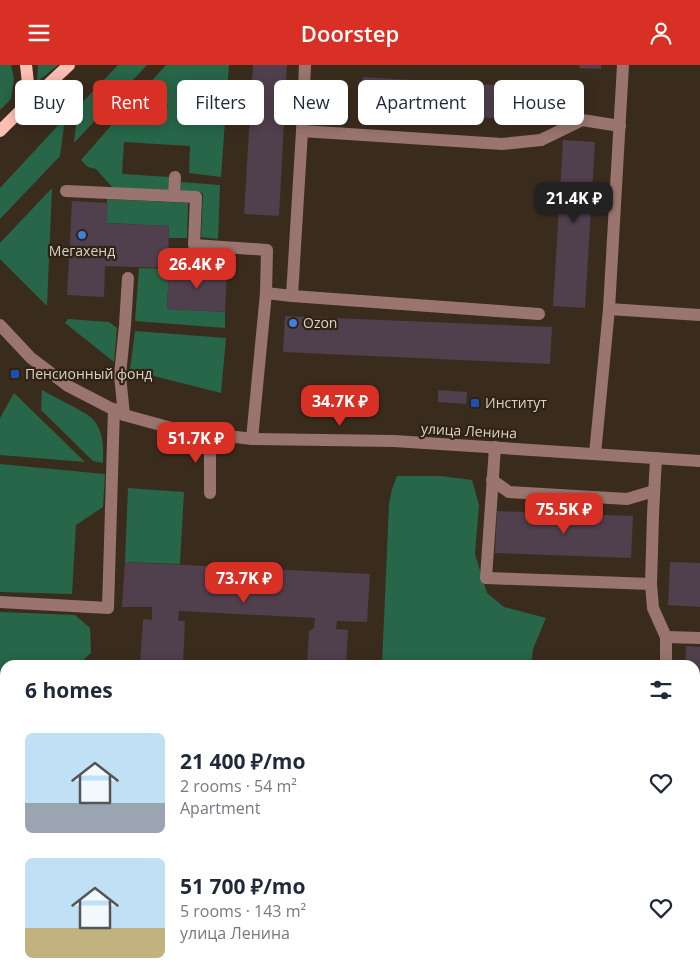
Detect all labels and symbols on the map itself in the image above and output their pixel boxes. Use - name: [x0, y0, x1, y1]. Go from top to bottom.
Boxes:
- pin: 21.4K ₽: [528, 181, 620, 224]
- marker: Мегахенд: [76, 229, 88, 241]
- place label: Мегахенд: [49, 241, 115, 260]
- pin: 26.4K ₽: [151, 247, 243, 290]
- place label: Ozon: [303, 313, 337, 332]
- marker: Ozon: [287, 317, 299, 329]
- place label: Пенсионный фонд: [25, 364, 152, 383]
- marker: Пенсионный фонд: [9, 368, 21, 380]
- pin: 34.7K ₽: [294, 385, 386, 427]
- place label: Институт: [485, 393, 547, 412]
- marker: Институт: [469, 397, 481, 409]
- street label: улица Ленина: [420, 418, 518, 443]
- pin: 51.7K ₽: [150, 421, 242, 464]
- pin: 75.5K ₽: [518, 493, 610, 535]
- pin: 73.7K ₽: [198, 561, 290, 604]

